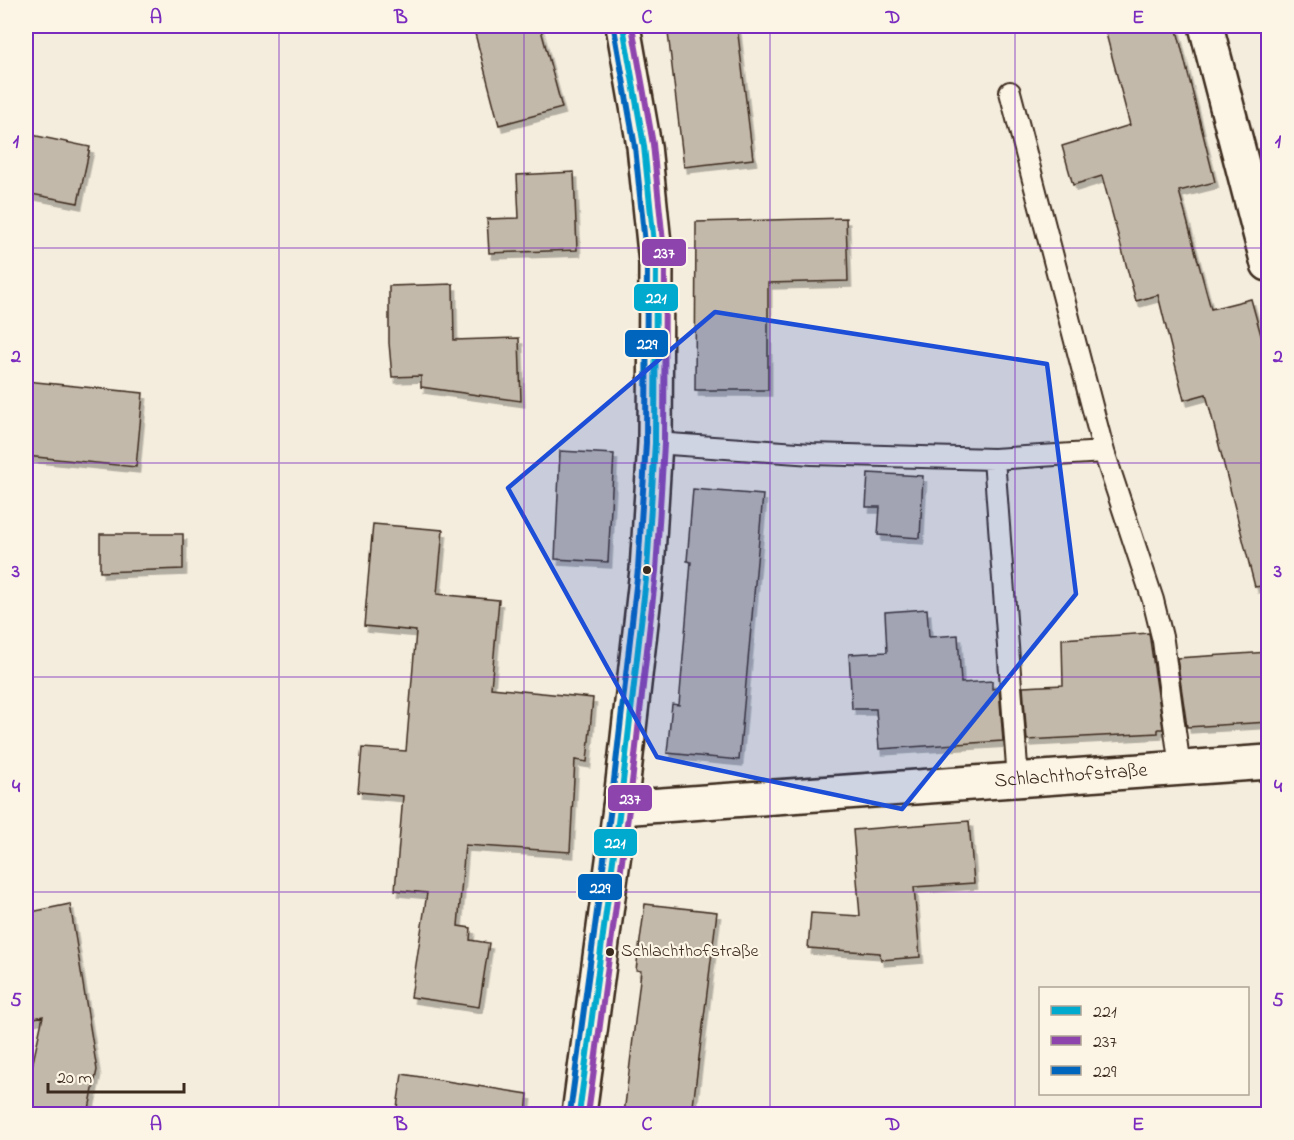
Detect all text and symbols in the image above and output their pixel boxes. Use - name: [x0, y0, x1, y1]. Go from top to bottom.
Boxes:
- text: A: [150, 4, 162, 33]
- text: B: [393, 4, 408, 33]
- text: C: [642, 4, 653, 33]
- text: D: [885, 4, 900, 33]
- text: E: [1132, 4, 1144, 33]
- text: 1: [13, 128, 20, 157]
- text: 1: [1275, 128, 1282, 157]
- line badge: 237: [641, 238, 687, 267]
- text: 237: [652, 242, 675, 266]
- line badge: 221: [633, 283, 679, 312]
- text: 221: [645, 287, 667, 311]
- line badge: 229: [624, 329, 669, 358]
- text: 229: [636, 333, 658, 357]
- text: 2: [10, 343, 21, 372]
- text: 2: [1272, 343, 1283, 372]
- text: 3: [11, 558, 20, 587]
- text: 3: [1273, 558, 1282, 587]
- unlabelled marker: [641, 564, 653, 576]
- street label: Schlachthofstraße: [993, 756, 1148, 796]
- text: 4: [12, 773, 21, 802]
- text: 4: [1274, 773, 1283, 802]
- line badge: 237: [607, 784, 653, 812]
- text: 237: [618, 788, 641, 812]
- line badge: 221: [593, 828, 638, 857]
- text: 221: [604, 832, 626, 856]
- line badge: 229: [577, 873, 623, 901]
- text: 229: [589, 877, 611, 901]
- place label: Schlachthofstraße: [621, 939, 760, 965]
- marker: Schlachthofstraße: [604, 946, 616, 958]
- text: 5: [10, 987, 22, 1016]
- legend: [1039, 987, 1249, 1095]
- text: 5: [1272, 987, 1284, 1016]
- text: 221: [1093, 1000, 1117, 1026]
- text: 237: [1093, 1030, 1117, 1056]
- scale bar: [48, 1056, 184, 1094]
- text: 229: [1093, 1060, 1117, 1086]
- text: 20 m: [57, 1066, 92, 1092]
- text: A: [150, 1111, 162, 1140]
- text: B: [393, 1111, 408, 1140]
- text: C: [642, 1111, 653, 1140]
- text: D: [885, 1111, 900, 1140]
- text: E: [1132, 1111, 1144, 1140]

